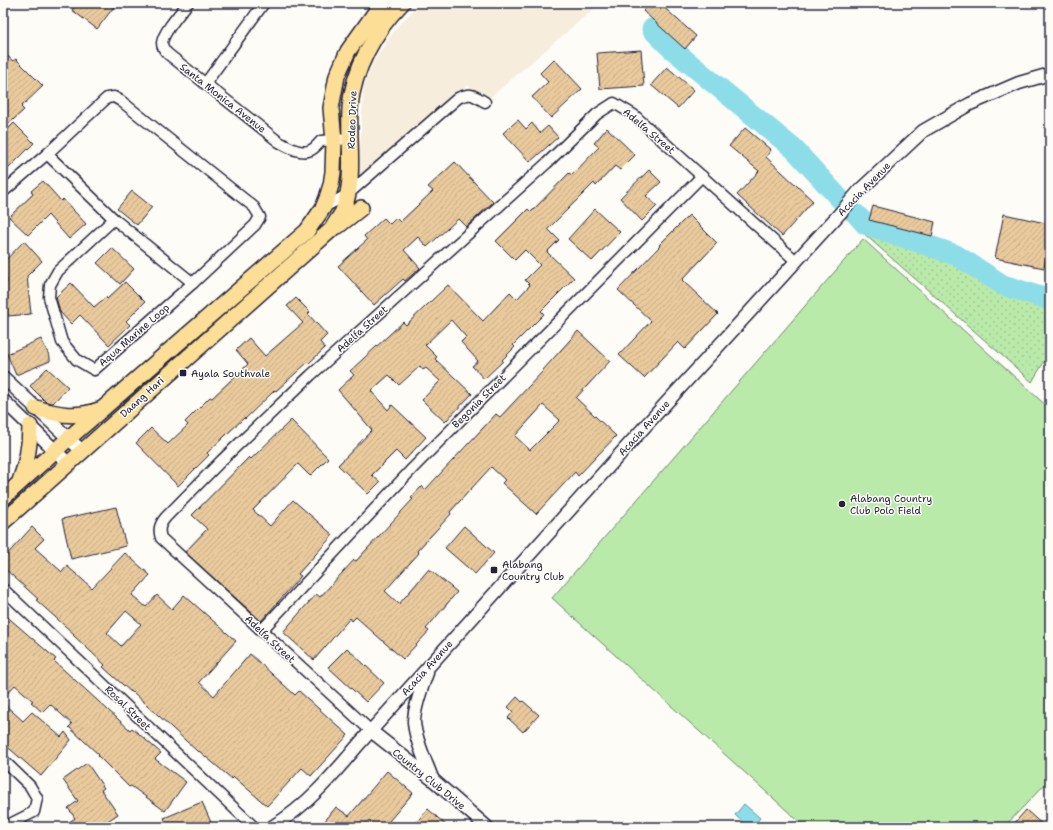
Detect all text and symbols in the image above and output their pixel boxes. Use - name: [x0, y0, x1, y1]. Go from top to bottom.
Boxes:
- street label: Santa Monica Avenue: [177, 60, 269, 136]
- street label: Rodeo Drive: [344, 90, 360, 149]
- street label: Adelfa Street: [620, 105, 678, 157]
- street label: Acacia Avenue: [835, 159, 893, 219]
- street label: Aqua Marine Loop: [96, 301, 172, 369]
- street label: Adelfa Street: [334, 303, 390, 355]
- place label: Ayala Southvale: [191, 367, 270, 380]
- marker: Ayala Southvale: [178, 368, 188, 378]
- street label: Begonia Street: [449, 371, 509, 431]
- street label: Daang Hari: [117, 374, 167, 420]
- street label: Acacia Avenue: [616, 397, 673, 459]
- place label: Alabang Country Club Polo Field: [850, 492, 932, 517]
- marker: Alabang Country Club Polo Field: [837, 499, 847, 509]
- place label: Alabang Country Club: [502, 558, 564, 583]
- marker: Alabang Country Club: [489, 565, 499, 575]
- street label: Adelfa Street: [242, 612, 298, 666]
- street label: Acacia Avenue: [399, 637, 456, 699]
- street label: Rosal Street: [102, 683, 154, 733]
- street label: Country Club Drive: [390, 746, 468, 813]

